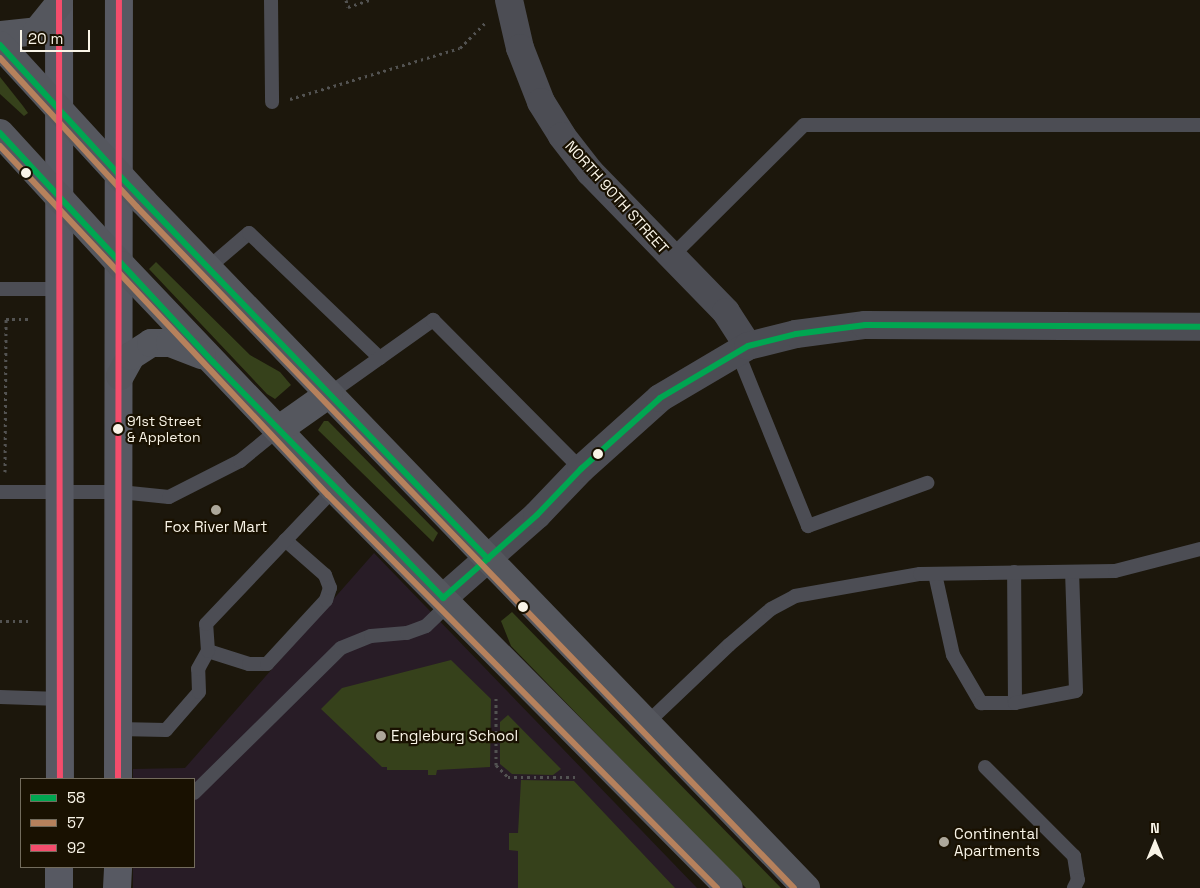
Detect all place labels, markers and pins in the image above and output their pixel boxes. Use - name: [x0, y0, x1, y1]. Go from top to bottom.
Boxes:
- unlabelled marker: [21, 168, 31, 178]
- place label: 91st Street & Appleton: [127, 413, 201, 446]
- marker: 91st Street & Appleton: [113, 424, 123, 434]
- unlabelled marker: [593, 449, 603, 459]
- marker: Fox River Mart: [210, 504, 222, 516]
- place label: Fox River Mart: [164, 518, 268, 536]
- unlabelled marker: [518, 602, 528, 612]
- place label: Engleburg School: [391, 727, 518, 745]
- marker: Engleburg School: [375, 730, 387, 742]
- place label: Continental Apartments: [954, 824, 1040, 859]
- marker: Continental Apartments: [938, 836, 950, 848]

